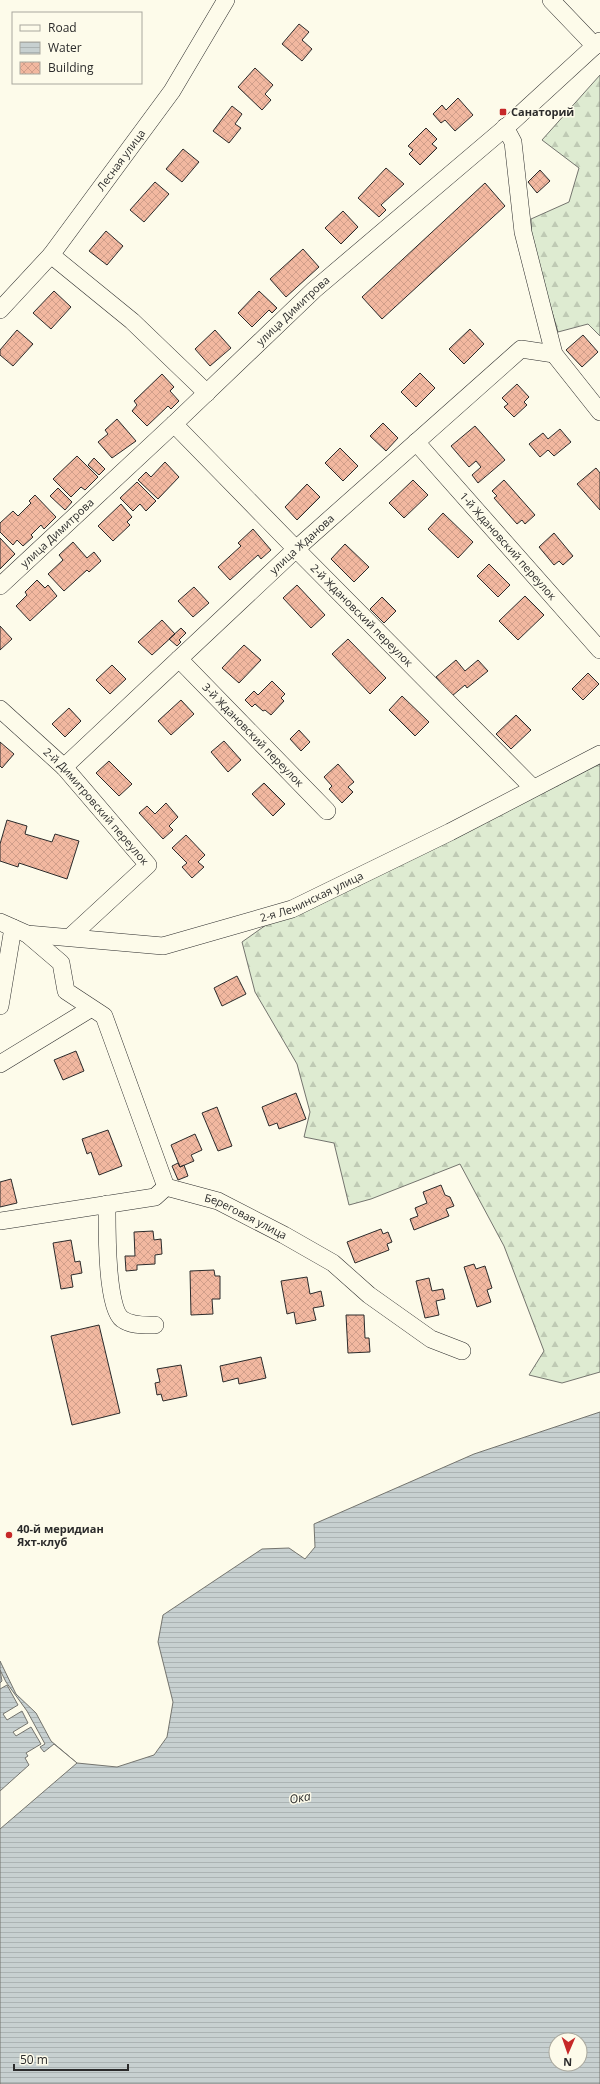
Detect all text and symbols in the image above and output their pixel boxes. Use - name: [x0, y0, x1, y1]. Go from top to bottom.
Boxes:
- legend: [12, 12, 142, 84]
- text: Road: [48, 19, 77, 36]
- text: Water: [48, 39, 82, 56]
- text: Building: [48, 59, 94, 76]
- place label: Санаторий: [511, 104, 574, 119]
- marker: Санаторий: [498, 107, 508, 117]
- street label: Лесная улица: [93, 126, 148, 194]
- street label: улица Димитрова: [253, 272, 332, 348]
- street label: 1-й Ждановский переулок: [457, 489, 560, 603]
- street label: улица Димитрова: [17, 495, 97, 570]
- street label: улица Жданова: [266, 511, 337, 577]
- street label: 2-й Ждановский переулок: [308, 560, 417, 670]
- street label: 3-й Ждановский переулок: [199, 679, 307, 790]
- street label: 2-й Димитровский переулок: [40, 744, 153, 868]
- street label: 2-я Ленинская улица: [258, 867, 366, 925]
- street label: Береговая улица: [203, 1190, 290, 1242]
- place label: 40-й меридиан Яхт-клуб: [16, 1521, 104, 1549]
- marker: 40-й меридиан Яхт-клуб: [4, 1530, 14, 1540]
- water label: Ока: [288, 1787, 312, 1808]
- north arrow: [548, 2032, 588, 2072]
- scale bar: [14, 2046, 128, 2072]
- text: 50 m: [20, 2051, 48, 2068]
- text: N: [563, 2055, 572, 2070]

